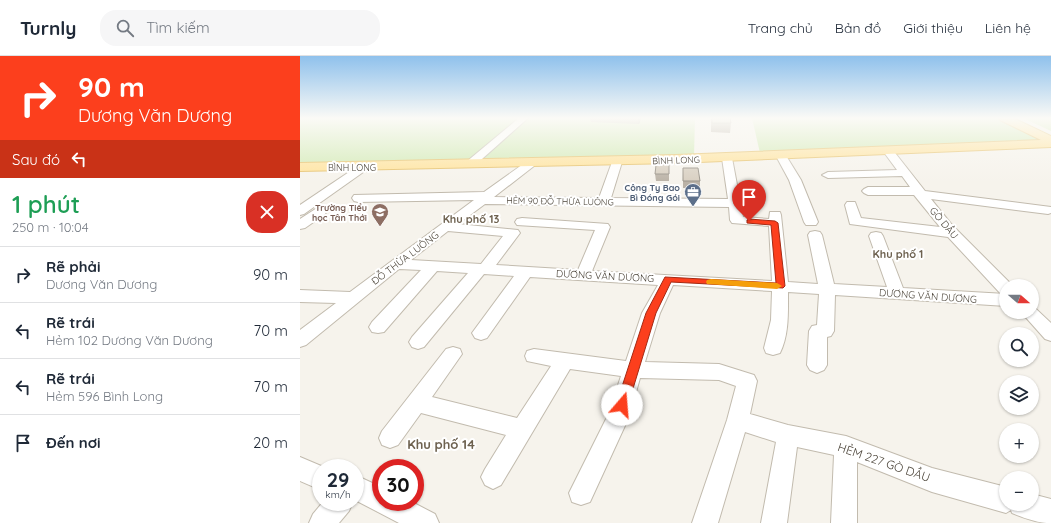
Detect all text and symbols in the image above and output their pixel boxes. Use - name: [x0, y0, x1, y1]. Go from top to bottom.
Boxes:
- search box: [100, 10, 380, 46]
- text: Turnly: [20, 16, 76, 40]
- icon: search: [114, 17, 136, 39]
- text: Tìm kiếm: [146, 18, 210, 37]
- text: Trang chủ: [748, 19, 813, 37]
- text: Bản đồ: [835, 19, 881, 37]
- text: Giới thiệu: [903, 19, 963, 37]
- text: Liên hệ: [985, 19, 1031, 37]
- text: 90 m: [78, 69, 145, 104]
- icon: right: [12, 72, 64, 124]
- text: Dương Văn Dương: [78, 104, 232, 127]
- icon: left: [68, 148, 90, 170]
- text: Sau đó: [12, 150, 60, 169]
- street label: BÌNH LONG: [652, 154, 700, 166]
- street label: BÌNH LONG: [328, 162, 376, 173]
- pin: [732, 180, 766, 221]
- place label: Công Ty Bao Bì Đóng Gói: [625, 182, 680, 203]
- office icon: Công Ty Bao Bì Đóng Gói: [683, 182, 703, 207]
- icon: arrive: [738, 186, 760, 208]
- text: 1 phút: [12, 189, 80, 219]
- button: close: [246, 191, 288, 233]
- street label: HẺM 90 ĐỖ THỪA LUÔNG: [506, 194, 614, 207]
- place label: Trường Tiểu học Tân Thới: [312, 202, 367, 223]
- school or university icon: Trường Tiểu học Tân Thới: [370, 202, 390, 227]
- street label: GÒ DẦU: [927, 204, 961, 242]
- district label: Khu phố 13: [443, 212, 499, 226]
- text: 250 m · 10:04: [12, 219, 89, 235]
- street label: ĐỖ THỪA LUÔNG: [369, 228, 441, 288]
- district label: Khu phố 1: [873, 247, 923, 261]
- text: Rẽ phải: [46, 257, 100, 276]
- icon: right: [12, 264, 34, 286]
- text: 90 m: [253, 265, 288, 284]
- street label: DƯƠNG VĂN DƯƠNG: [556, 267, 654, 285]
- text: Dương Văn Dương: [46, 276, 157, 292]
- north arrow: [999, 279, 1039, 319]
- map controls: [999, 279, 1039, 511]
- street label: DƯƠNG VĂN DƯƠNG: [879, 286, 978, 306]
- text: Rẽ trái: [46, 313, 95, 332]
- icon: left: [12, 320, 34, 342]
- text: 70 m: [254, 321, 288, 340]
- button: search: [999, 327, 1039, 367]
- text: Hẻm 102 Dương Văn Dương: [46, 332, 213, 348]
- text: Rẽ trái: [46, 369, 95, 388]
- button: layers: [999, 375, 1039, 415]
- icon: left: [12, 376, 34, 398]
- text: 70 m: [254, 377, 288, 396]
- position arrow: [601, 384, 643, 426]
- text: Hẻm 596 Bình Long: [46, 388, 163, 404]
- button: +: [999, 423, 1039, 463]
- icon: arrive: [12, 432, 34, 454]
- text: Đến nơi: [46, 433, 101, 452]
- text: 20 m: [253, 433, 288, 452]
- district label: Khu phố 14: [407, 436, 475, 452]
- street label: HẺM 227 GÒ DẦU: [836, 439, 932, 485]
- speed limit sign: 30: [372, 459, 424, 511]
- text: 29: [327, 467, 349, 492]
- button: −: [999, 471, 1039, 511]
- text: km/h: [325, 488, 351, 501]

